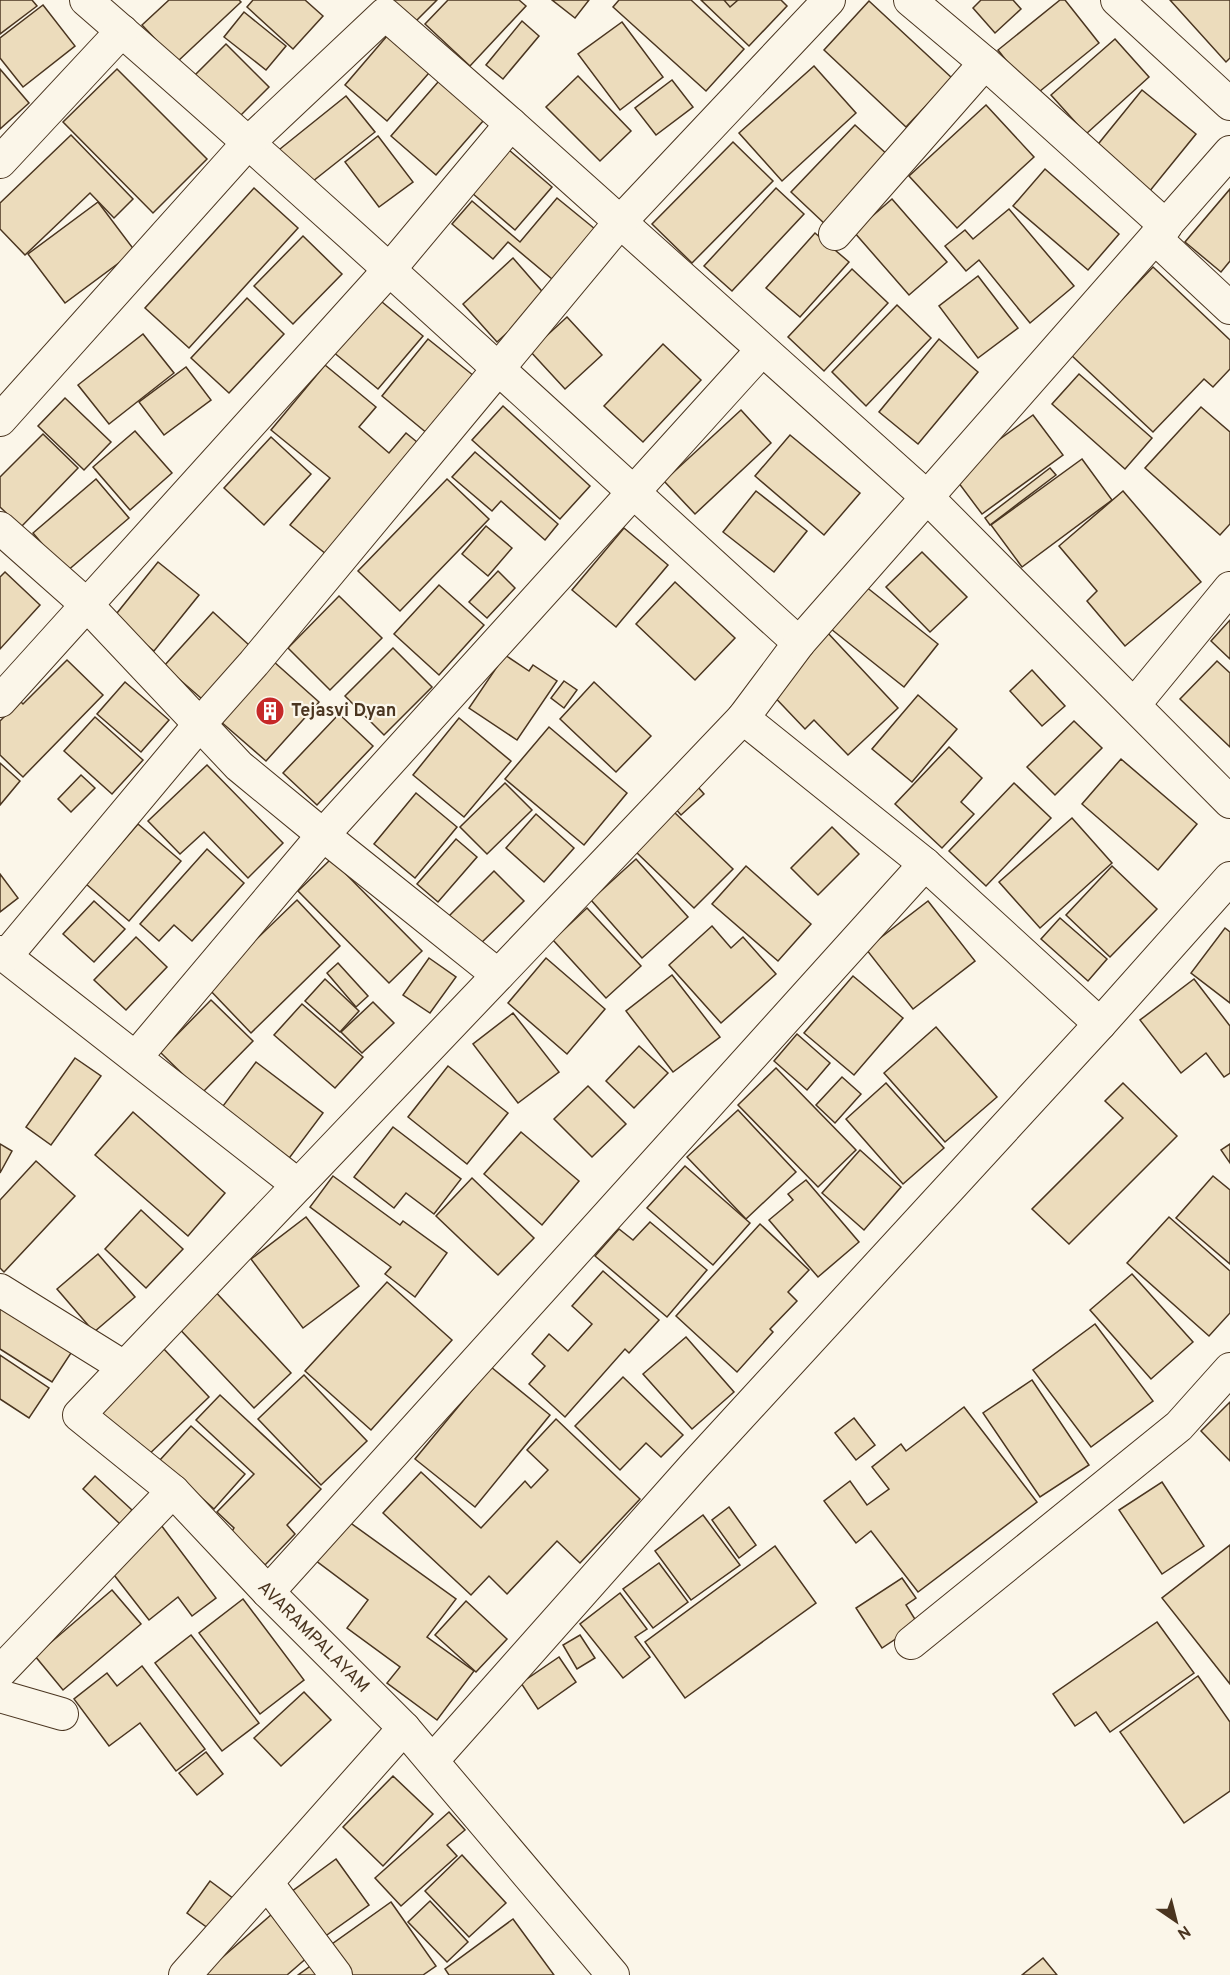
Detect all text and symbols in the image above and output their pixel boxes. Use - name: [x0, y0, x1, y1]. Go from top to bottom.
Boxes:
- building icon: Tejasvi Dyan: [254, 695, 286, 727]
- place label: Tejasvi Dyan: [291, 700, 397, 723]
- street label: AVARAMPALAYAM: [252, 1576, 374, 1698]
- north arrow: [1146, 1891, 1206, 1951]
- text: N: [1173, 1920, 1194, 1943]

